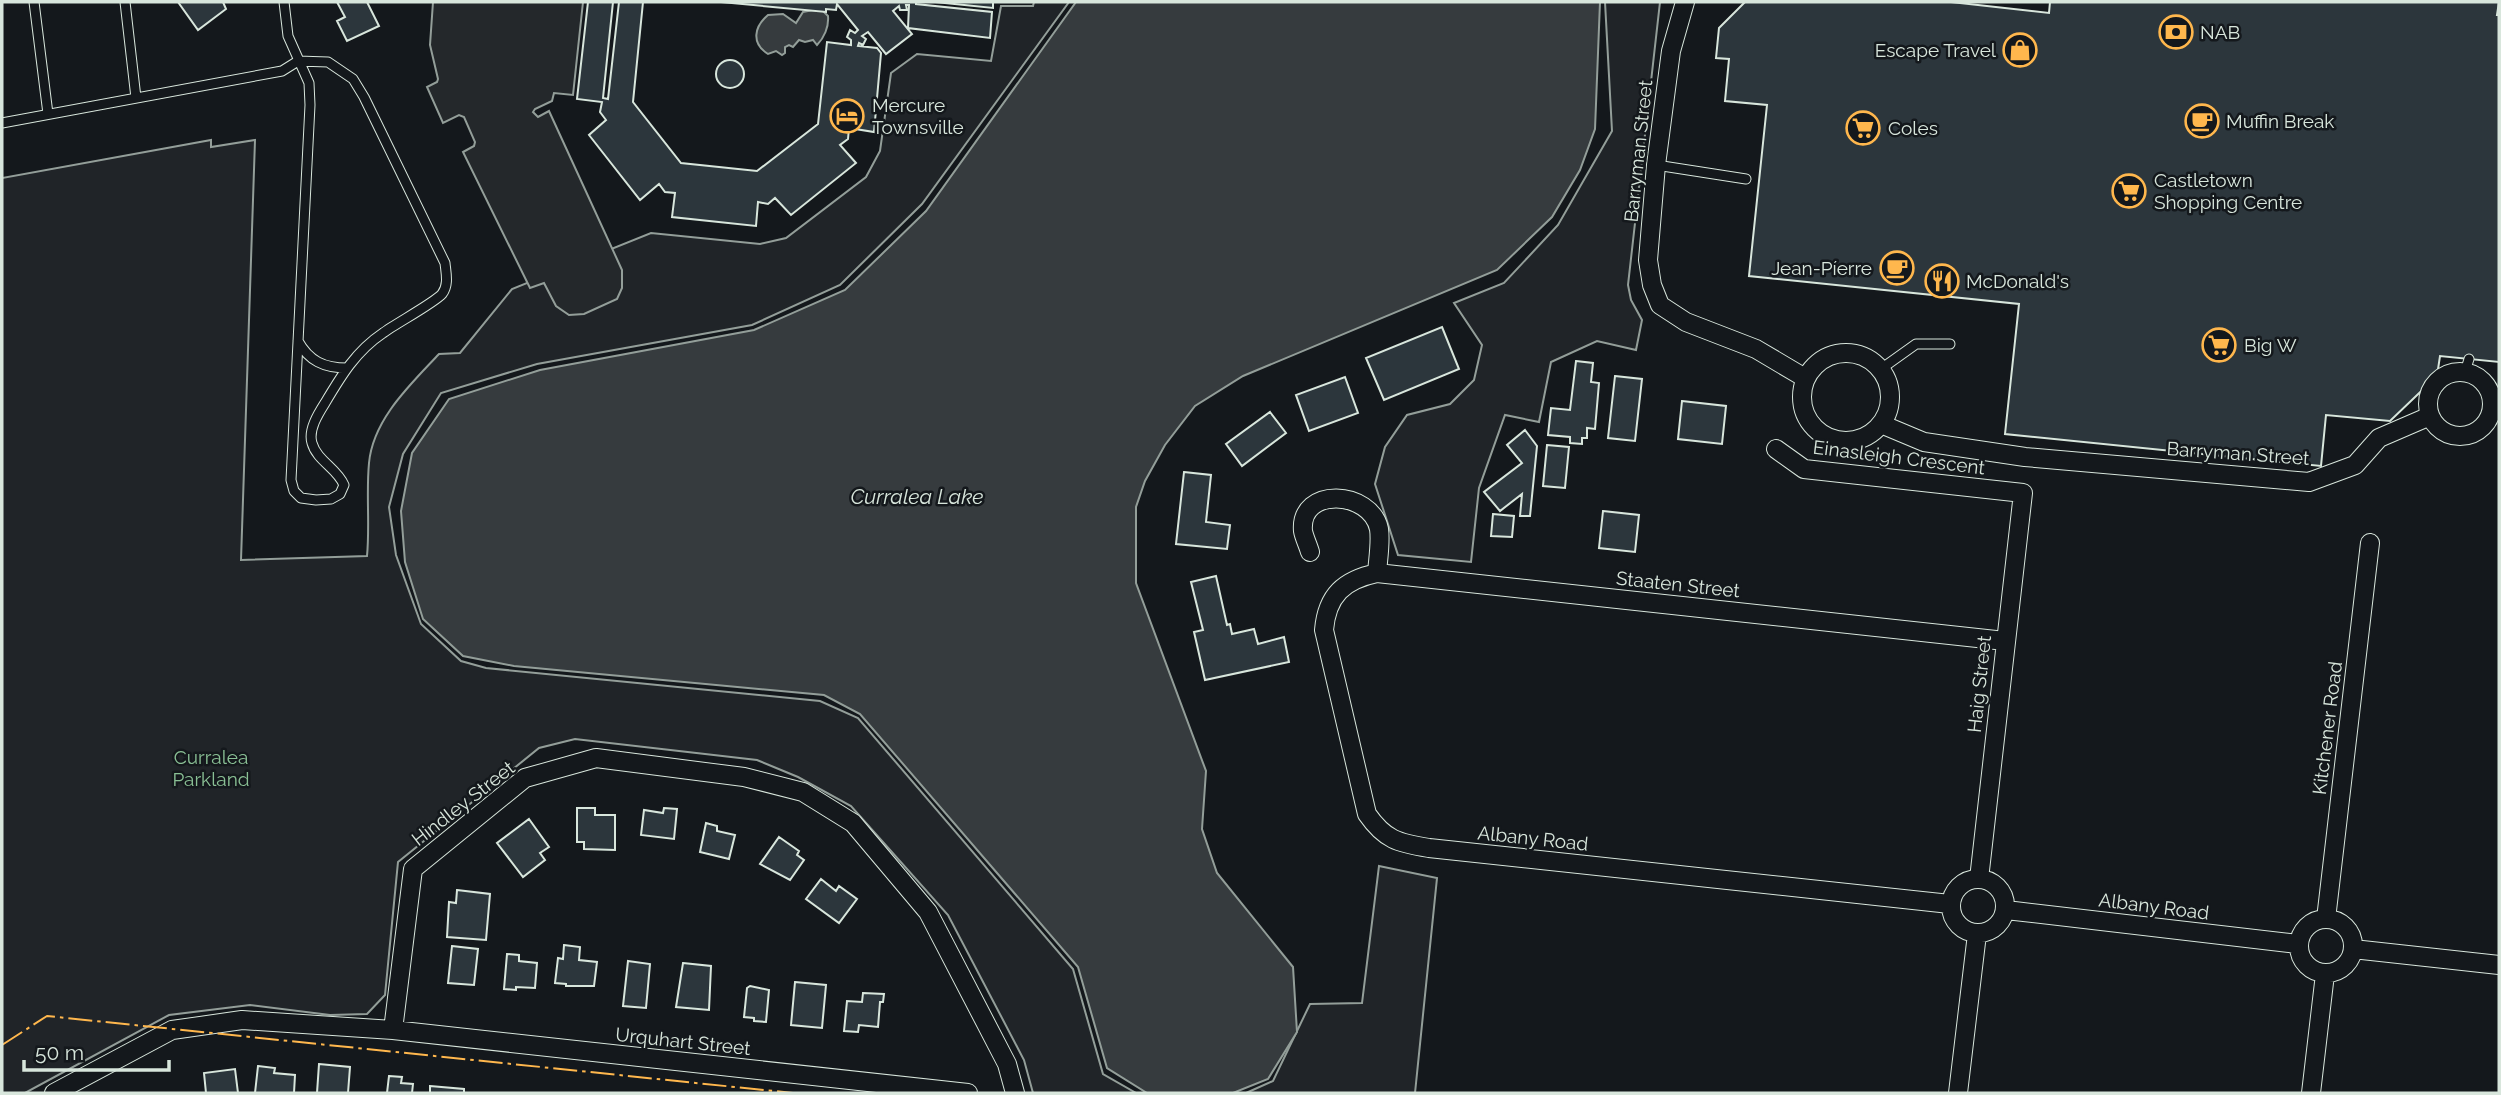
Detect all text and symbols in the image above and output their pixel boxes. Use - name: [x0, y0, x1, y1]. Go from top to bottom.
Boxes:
- bank icon: NAB: [2157, 13, 2195, 51]
- place label: NAB: [2200, 21, 2240, 43]
- shop icon: Escape Travel: [2001, 31, 2039, 69]
- place label: Escape Travel: [1875, 39, 1997, 61]
- street label: Barryman Street: [1620, 78, 1656, 223]
- place label: Mercure Townsville: [872, 94, 964, 138]
- hotel icon: Mercure Townsville: [828, 97, 866, 135]
- cafe icon: Muffin Break: [2183, 102, 2221, 140]
- supermarket icon: Coles: [1844, 109, 1882, 147]
- place label: Muffin Break: [2226, 110, 2334, 132]
- place label: Coles: [1888, 117, 1938, 139]
- place label: Castletown Shopping Centre: [2154, 169, 2302, 213]
- supermarket icon: Castletown Shopping Centre: [2110, 172, 2148, 210]
- cafe icon: Jean-Píerre: [1878, 249, 1916, 287]
- place label: Jean-Píerre: [1771, 257, 1872, 279]
- restaurant icon: McDonald's: [1923, 262, 1961, 300]
- place label: McDonald's: [1966, 270, 2069, 292]
- supermarket icon: Big W: [2200, 326, 2238, 364]
- place label: Big W: [2244, 334, 2297, 356]
- street label: Einasleigh Crescent: [1812, 436, 1987, 479]
- street label: Barryman Street: [2166, 437, 2311, 469]
- water label: Curralea Lake: [850, 484, 984, 509]
- street label: Staaten Street: [1615, 567, 1742, 602]
- street label: Haig Street: [1963, 634, 1995, 734]
- street label: Kitchener Road: [2308, 660, 2346, 796]
- park label: Curralea Parkland: [172, 746, 250, 790]
- street label: Hindley Street: [407, 756, 519, 850]
- street label: Albany Road: [1477, 821, 1589, 855]
- street label: Albany Road: [2097, 888, 2211, 924]
- street label: Urquhart Street: [614, 1023, 752, 1059]
- scale bar: [24, 1028, 170, 1072]
- text: 50 m: [35, 1040, 84, 1065]

